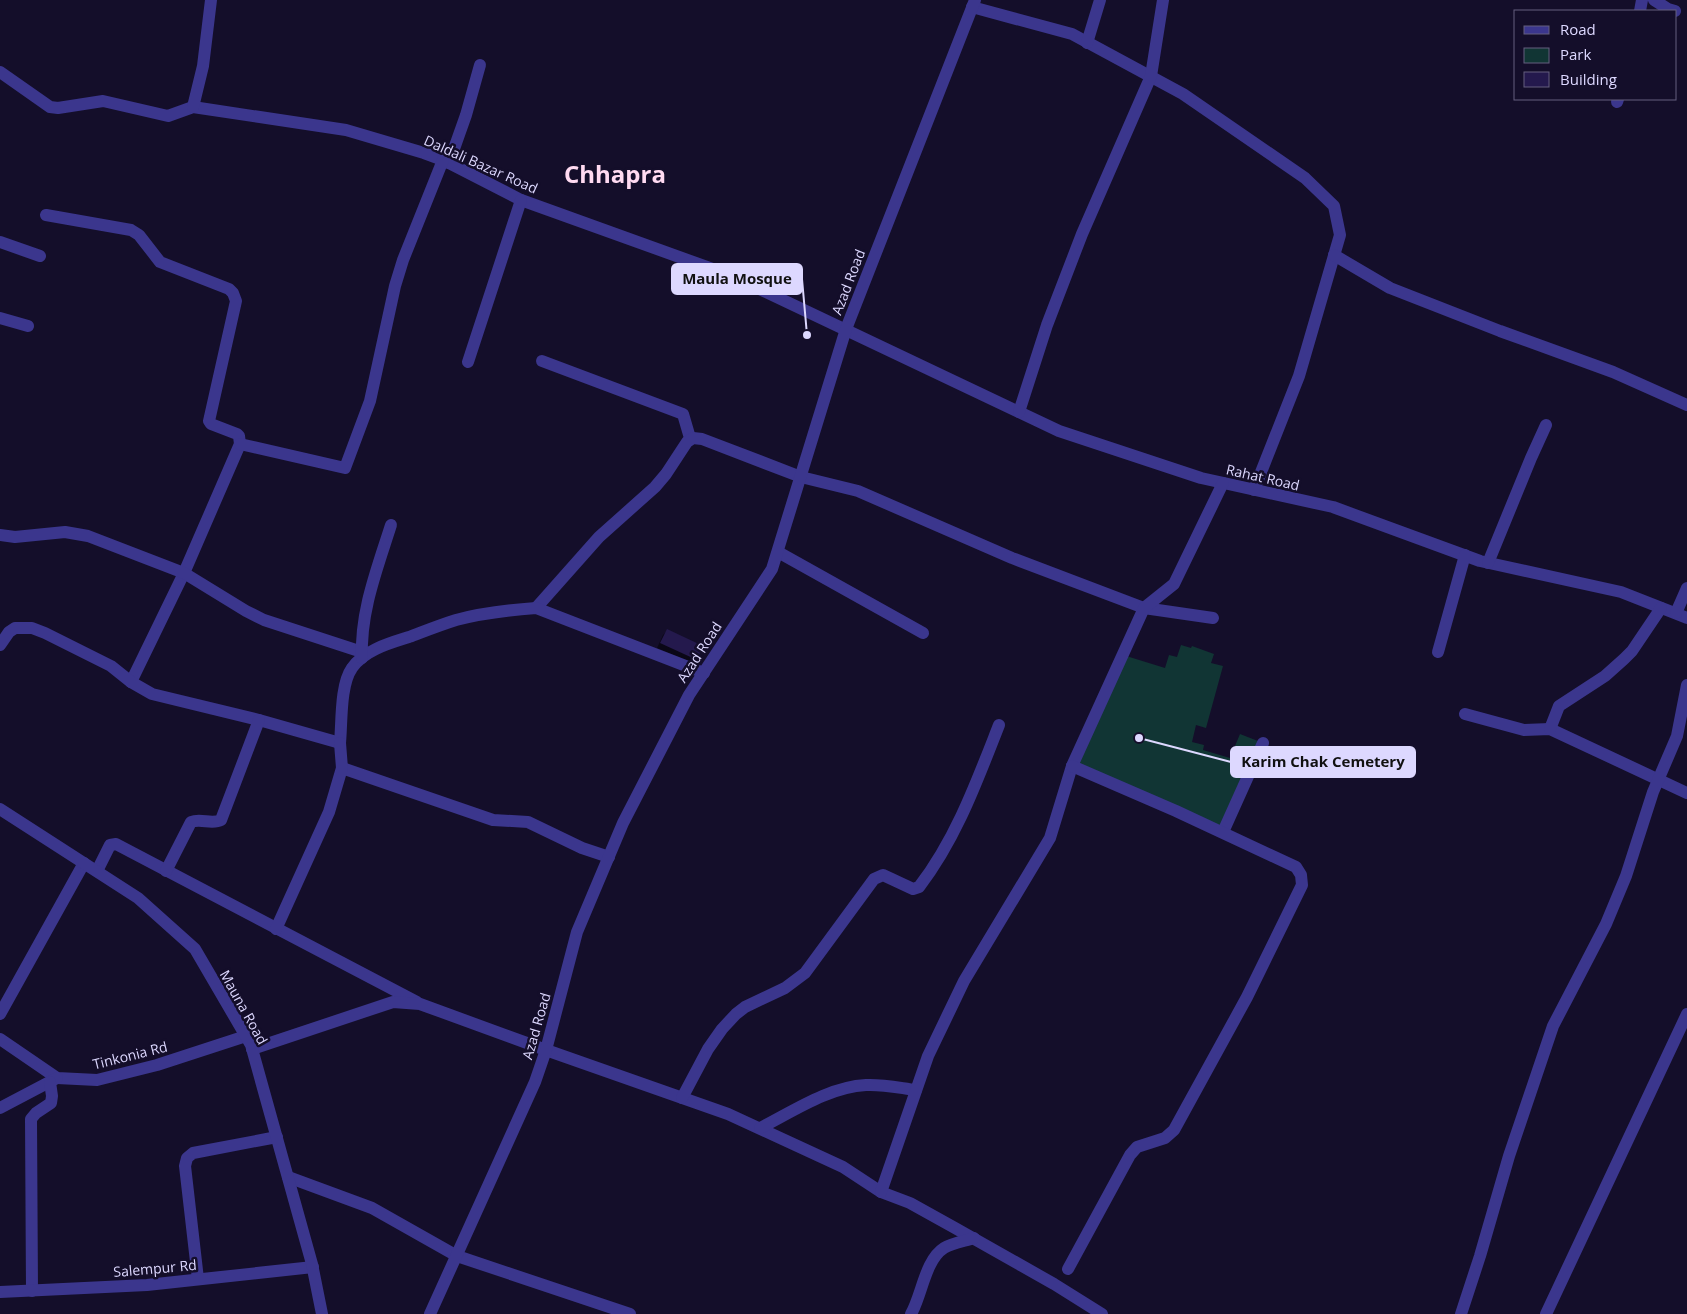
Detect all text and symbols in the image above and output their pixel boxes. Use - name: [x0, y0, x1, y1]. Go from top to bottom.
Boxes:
- legend: [1514, 10, 1677, 100]
- text: Road: [1560, 19, 1596, 39]
- text: Park: [1560, 44, 1591, 64]
- text: Building: [1560, 69, 1617, 89]
- street label: Daldali Bazar Road: [421, 130, 541, 198]
- district label: Chhapra: [564, 157, 666, 190]
- street label: Azad Road: [827, 246, 869, 318]
- callout: Maula Mosque: [672, 264, 802, 294]
- text: Maula Mosque: [682, 268, 792, 288]
- street label: Rahat Road: [1224, 459, 1302, 495]
- street label: Azad Road: [672, 618, 726, 686]
- callout: Karim Chak Cemetery: [1231, 747, 1415, 777]
- text: Karim Chak Cemetery: [1241, 751, 1405, 771]
- street label: Mauna Road: [216, 966, 272, 1048]
- street label: Azad Road: [517, 990, 555, 1062]
- street label: Tinkonia Rd: [91, 1037, 169, 1073]
- street label: Salempur Rd: [113, 1255, 197, 1281]

